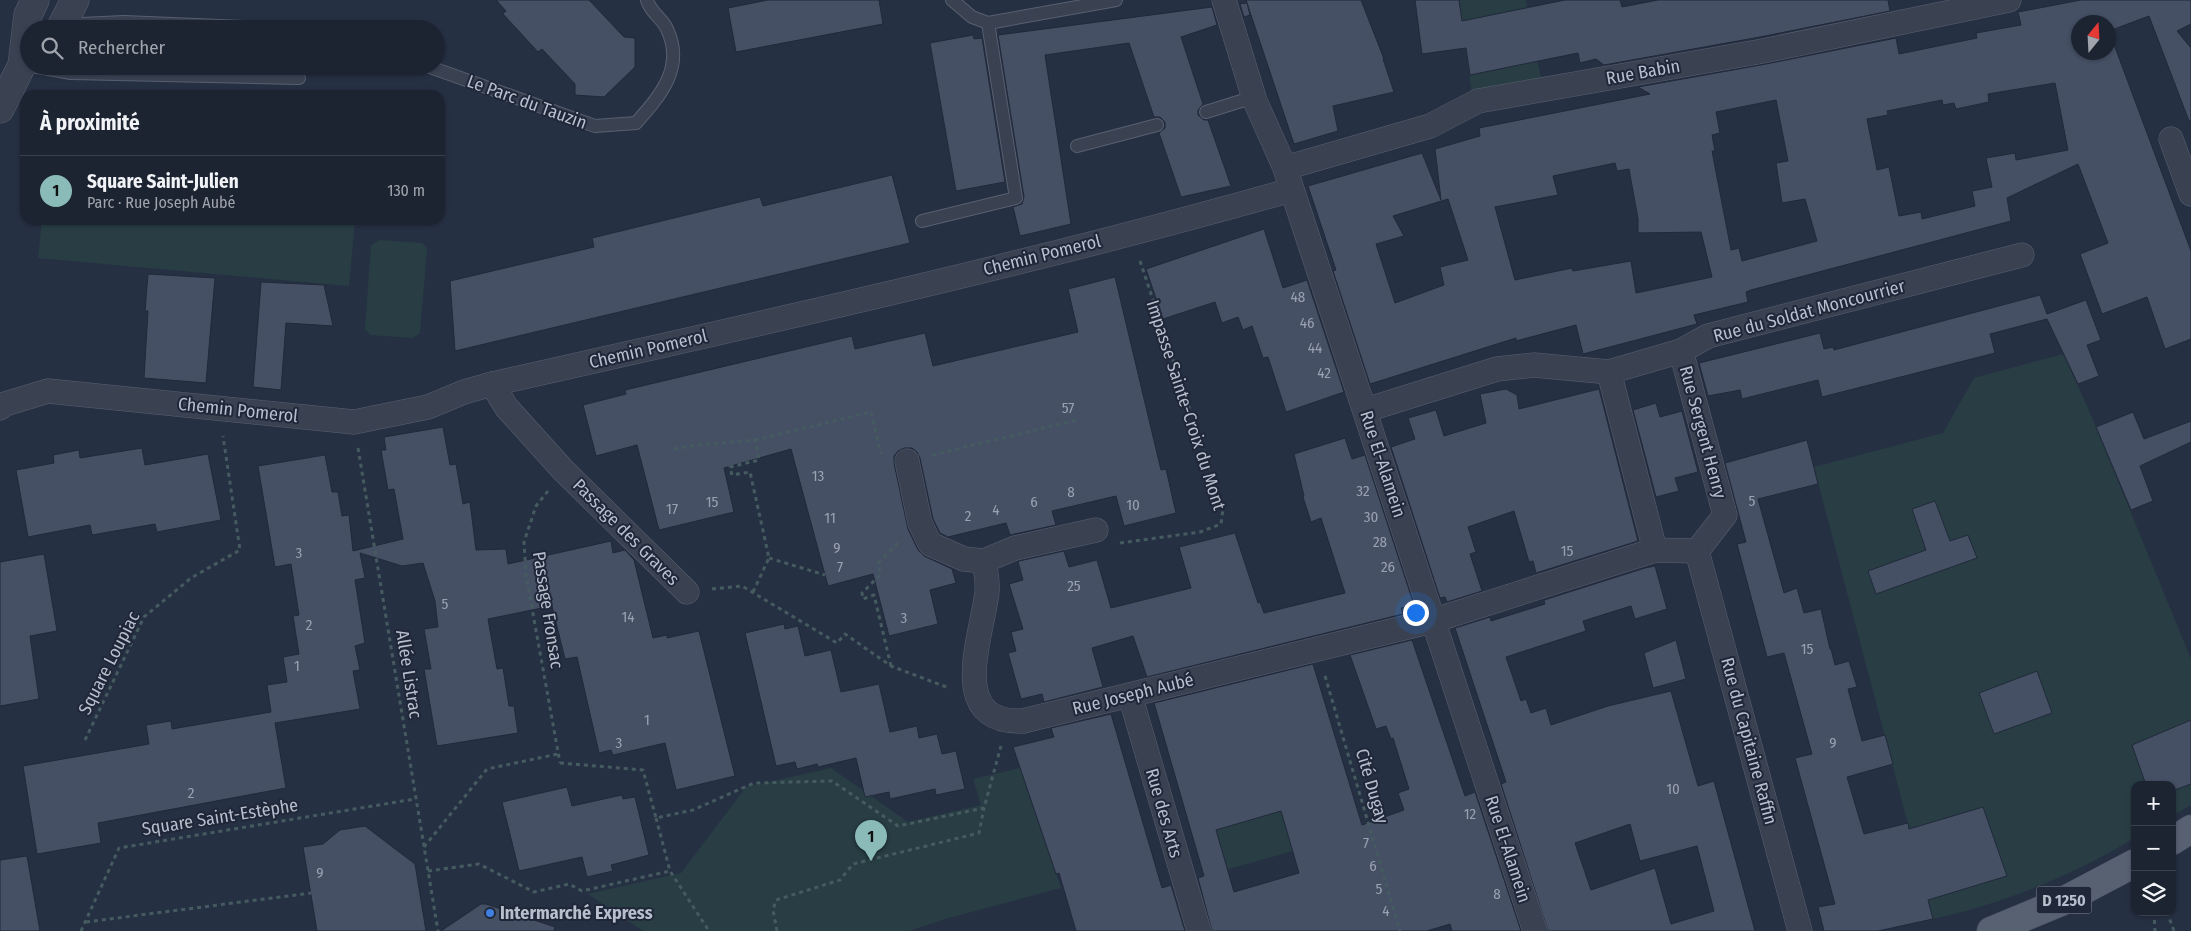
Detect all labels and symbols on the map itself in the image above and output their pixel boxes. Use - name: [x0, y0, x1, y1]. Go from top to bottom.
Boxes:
- north arrow: [2071, 15, 2116, 60]
- street label: Rue Babin: [1604, 55, 1682, 89]
- street label: Le Parc du Tauzin: [464, 70, 590, 134]
- street label: Chemin Pomerol: [981, 230, 1103, 280]
- street label: Rue du Soldat Moncourrier: [1711, 275, 1908, 347]
- house number: 48: [1291, 288, 1305, 306]
- street label: Impasse Sainte-Croix du Mont: [1142, 297, 1230, 513]
- house number: 46: [1300, 314, 1314, 332]
- street label: Chemin Pomerol: [587, 325, 709, 373]
- house number: 44: [1308, 339, 1322, 357]
- street label: Rue Sergent Henry: [1675, 363, 1731, 501]
- house number: 42: [1317, 364, 1331, 382]
- street label: Chemin Pomerol: [177, 393, 299, 427]
- house number: 57: [1062, 399, 1074, 417]
- street label: Rue El-Alamein: [1355, 408, 1411, 520]
- house number: 13: [812, 467, 825, 485]
- street label: Passage des Graves: [568, 474, 684, 590]
- house number: 32: [1356, 482, 1370, 500]
- house number: 8: [1067, 483, 1075, 501]
- house number: 5: [1749, 492, 1756, 510]
- house number: 15: [706, 493, 718, 511]
- house number: 6: [1030, 493, 1038, 511]
- house number: 10: [1126, 496, 1140, 514]
- house number: 17: [666, 500, 678, 518]
- house number: 4: [992, 501, 1000, 519]
- house number: 2: [965, 507, 972, 525]
- house number: 30: [1364, 508, 1378, 526]
- house number: 11: [824, 509, 836, 527]
- house number: 28: [1373, 533, 1387, 551]
- house number: 9: [833, 539, 841, 557]
- house number: 15: [1561, 542, 1573, 560]
- house number: 3: [296, 544, 303, 562]
- street label: Passage Fronsac: [528, 550, 568, 670]
- house number: 7: [837, 558, 843, 576]
- house number: 26: [1381, 558, 1395, 576]
- house number: 25: [1067, 577, 1081, 595]
- house number: 5: [442, 595, 449, 613]
- your location: [1403, 600, 1429, 626]
- street label: Square Loupiac: [74, 607, 145, 718]
- house number: 14: [621, 608, 635, 626]
- house number: 3: [901, 609, 908, 627]
- house number: 2: [306, 616, 313, 634]
- street label: Allée Listrac: [391, 628, 427, 720]
- house number: 15: [1801, 640, 1813, 658]
- street label: Rue du Capitaine Raffin: [1716, 655, 1782, 827]
- house number: 1: [294, 657, 300, 675]
- street label: Rue Joseph Aubé: [1070, 668, 1196, 720]
- house number: 1: [644, 711, 650, 729]
- house number: 3: [616, 734, 623, 752]
- house number: 9: [1829, 734, 1837, 752]
- street label: Cité Dugay: [1351, 746, 1393, 826]
- street label: Rue des Arts: [1141, 766, 1187, 861]
- house number: 10: [1666, 780, 1680, 798]
- house number: 2: [188, 784, 195, 802]
- street label: Rue El-Alamein: [1480, 793, 1536, 905]
- street label: Square Saint-Estèphe: [140, 794, 300, 840]
- house number: 12: [1464, 805, 1477, 823]
- pin: 1: [855, 820, 887, 861]
- house number: 7: [1363, 834, 1369, 852]
- house number: 6: [1369, 857, 1377, 875]
- house number: 9: [316, 864, 324, 882]
- house number: 5: [1376, 880, 1383, 898]
- house number: 8: [1493, 885, 1501, 903]
- road number: D 1250: [2036, 886, 2092, 914]
- place label: Intermarché Express: [500, 902, 653, 924]
- house number: 4: [1382, 902, 1390, 920]
- marker: Intermarché Express: [484, 907, 496, 919]

